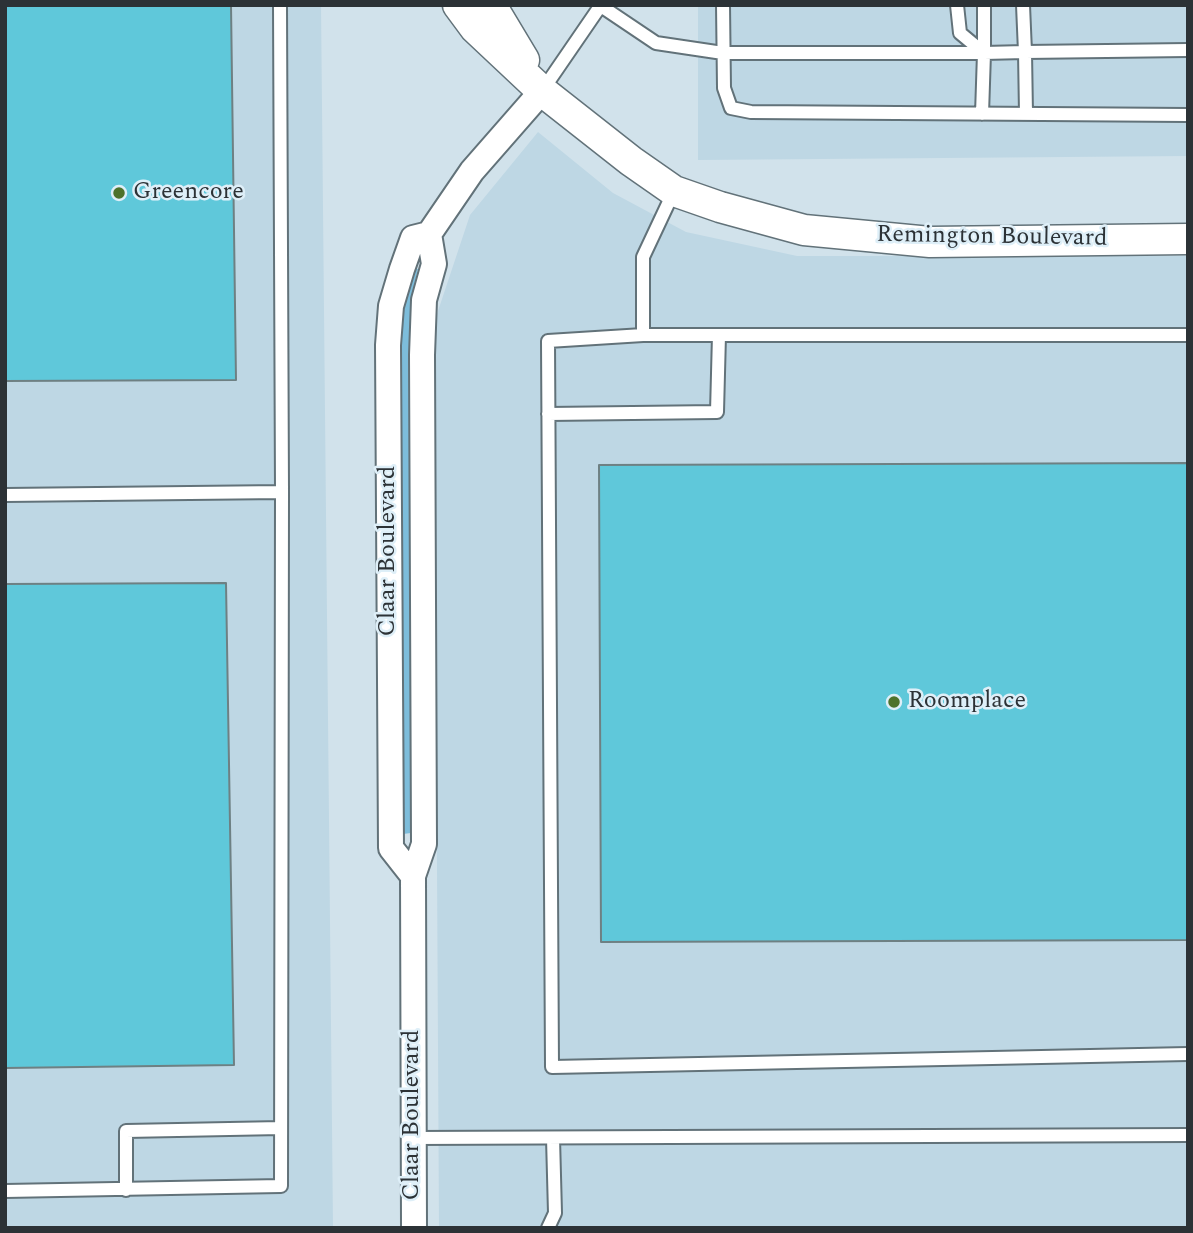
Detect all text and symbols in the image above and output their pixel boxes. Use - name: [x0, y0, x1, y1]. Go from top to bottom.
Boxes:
- place label: Greencore: [133, 179, 244, 207]
- marker: Greencore: [111, 185, 127, 201]
- street label: Remington Boulevard: [876, 222, 1108, 254]
- street label: Claar Boulevard: [375, 466, 403, 636]
- place label: Roomplace: [908, 688, 1026, 716]
- marker: Roomplace: [886, 694, 902, 710]
- street label: Claar Boulevard: [399, 1030, 427, 1200]

